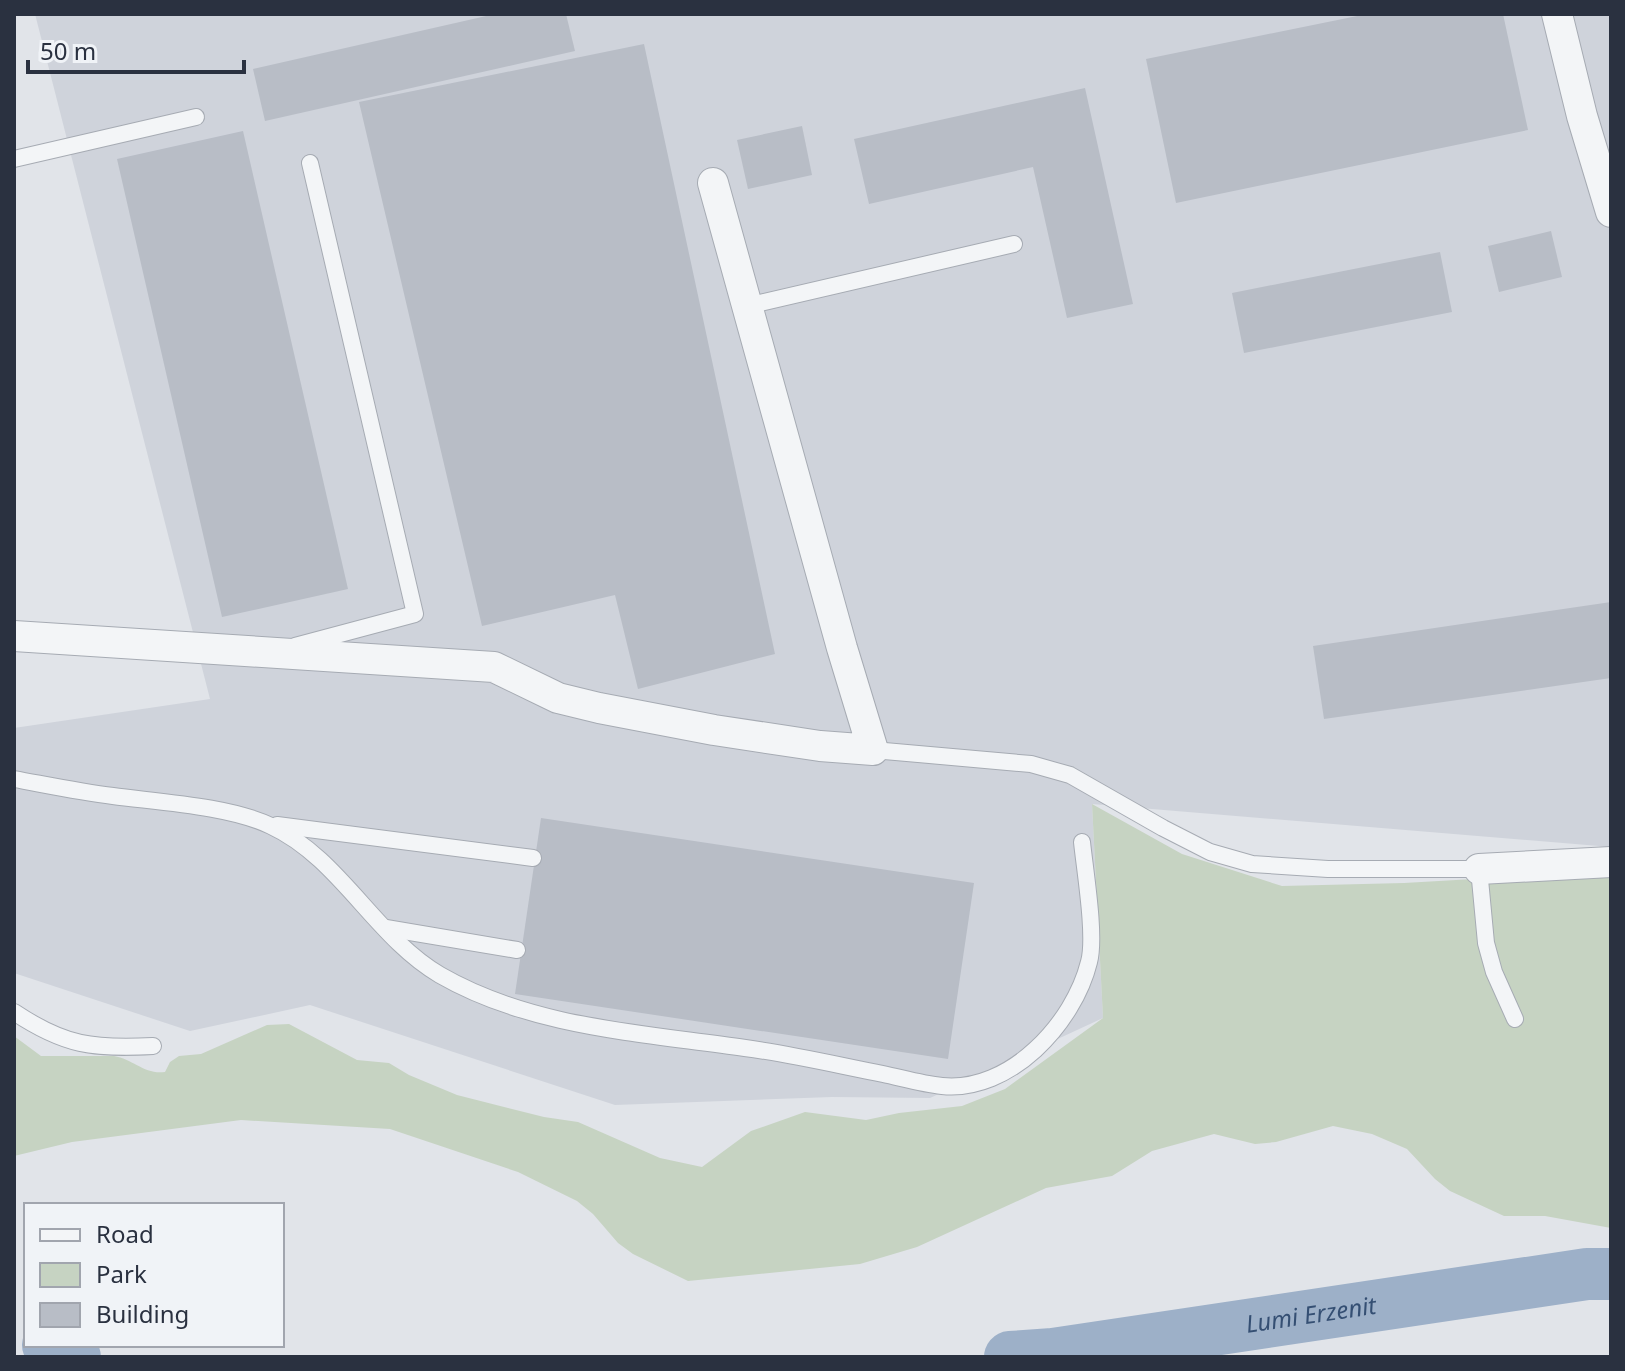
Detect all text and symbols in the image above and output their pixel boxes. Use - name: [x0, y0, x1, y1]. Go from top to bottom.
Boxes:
- scale bar: [28, 24, 244, 74]
- text: 50 m: [40, 34, 96, 67]
- legend: [24, 1203, 284, 1347]
- text: Road: [96, 1217, 154, 1250]
- text: Park: [96, 1257, 147, 1290]
- water label: Lumi Erzenit: [1243, 1288, 1379, 1340]
- text: Building: [96, 1297, 189, 1330]

